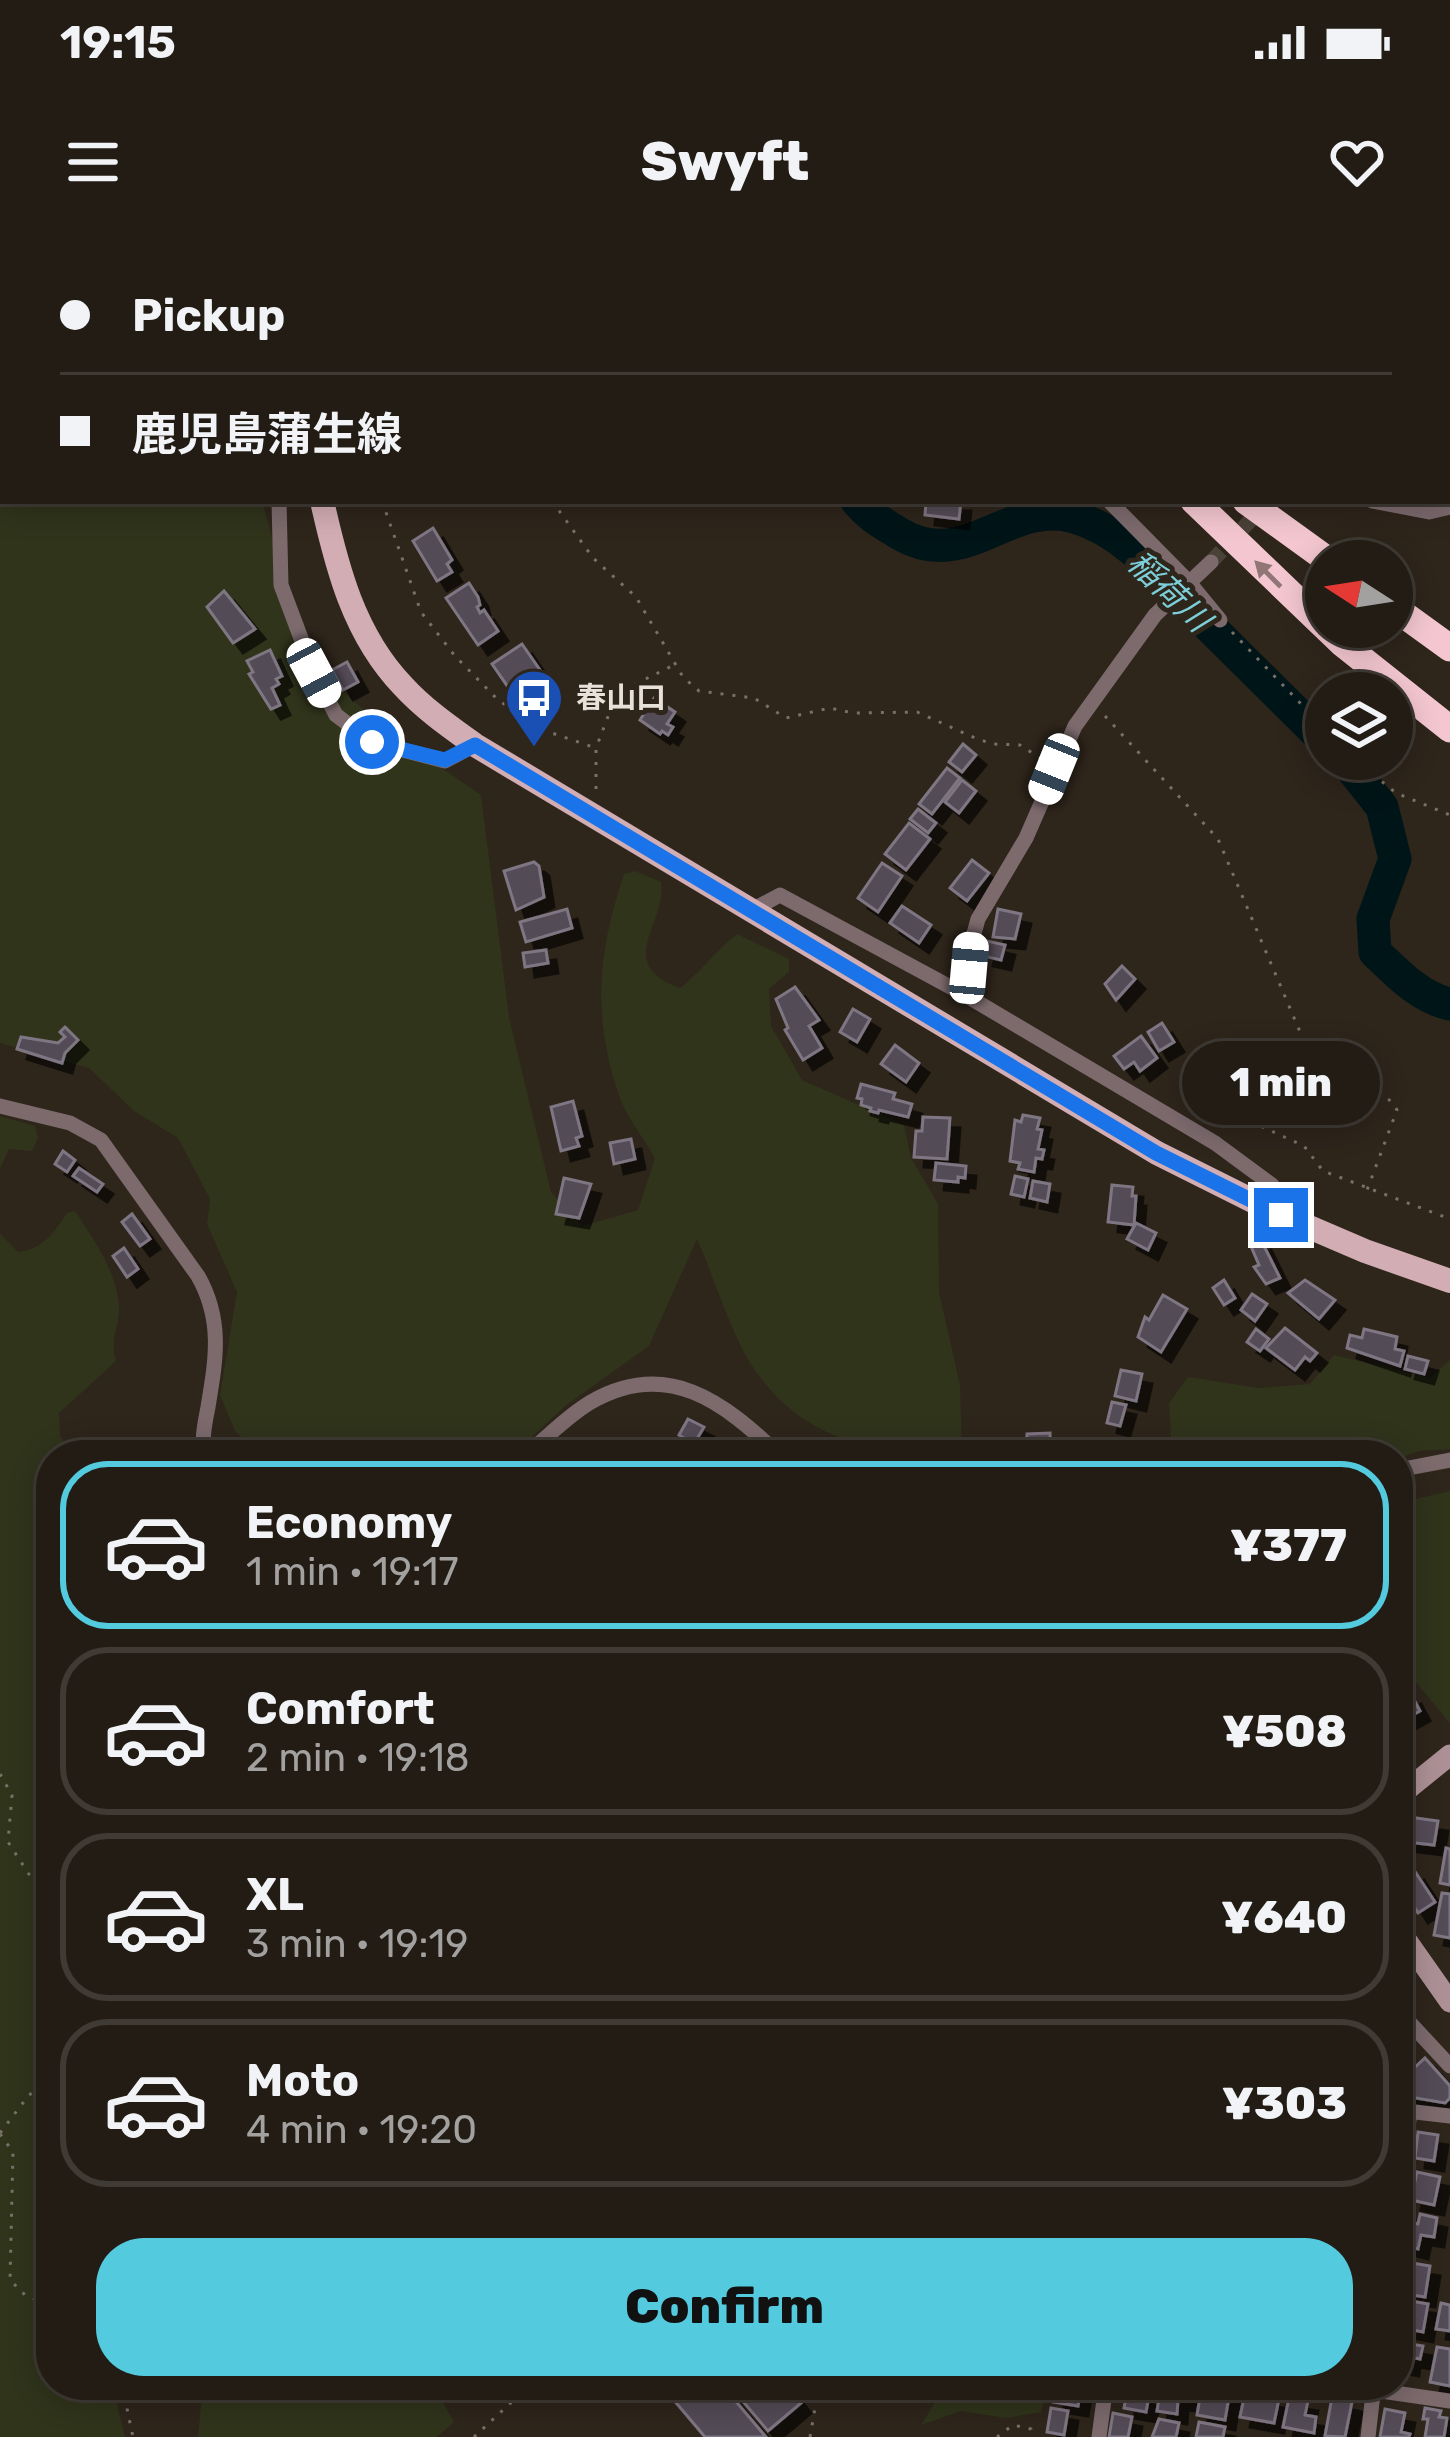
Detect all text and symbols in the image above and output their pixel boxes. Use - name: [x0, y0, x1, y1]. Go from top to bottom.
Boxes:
- text: 19:15: [60, 16, 176, 69]
- icon: menu: [60, 129, 126, 195]
- icon: heart: [1324, 129, 1390, 195]
- text: Swyft: [641, 130, 809, 194]
- text: Pickup: [132, 289, 285, 342]
- text: 鹿児島蒲生線: [132, 408, 402, 461]
- north arrow: [1305, 540, 1413, 648]
- map controls: [1305, 540, 1413, 780]
- water label: 稲荷川: [1120, 543, 1220, 641]
- one-way arrow: [1254, 560, 1282, 588]
- car: [281, 633, 347, 713]
- bus stop icon: 春山口: [503, 667, 565, 749]
- button: layers: [1305, 672, 1413, 780]
- place label: 春山口: [576, 680, 666, 716]
- route start: [345, 715, 399, 769]
- car: [1024, 729, 1084, 809]
- car: [948, 931, 990, 1005]
- callout: 1 min: [1182, 1041, 1380, 1125]
- text: 1 min: [1230, 1060, 1332, 1106]
- route end: [1254, 1188, 1308, 1242]
- icon: car: [102, 1491, 210, 1599]
- text: Economy: [246, 1496, 452, 1549]
- text: ¥377: [1230, 1519, 1347, 1572]
- text: 1 min · 19:17: [246, 1549, 458, 1595]
- icon: car: [102, 1677, 210, 1785]
- text: Comfort: [246, 1682, 435, 1735]
- text: ¥508: [1222, 1705, 1347, 1758]
- text: 2 min · 19:18: [246, 1735, 469, 1781]
- icon: car: [102, 1863, 210, 1971]
- text: XL: [246, 1868, 304, 1921]
- text: ¥640: [1221, 1891, 1347, 1944]
- text: 3 min · 19:19: [246, 1921, 468, 1967]
- icon: car: [102, 2049, 210, 2157]
- text: Moto: [246, 2054, 359, 2107]
- text: ¥303: [1222, 2077, 1347, 2130]
- text: 4 min · 19:20: [246, 2107, 477, 2153]
- button: Confirm: [96, 2238, 1353, 2376]

